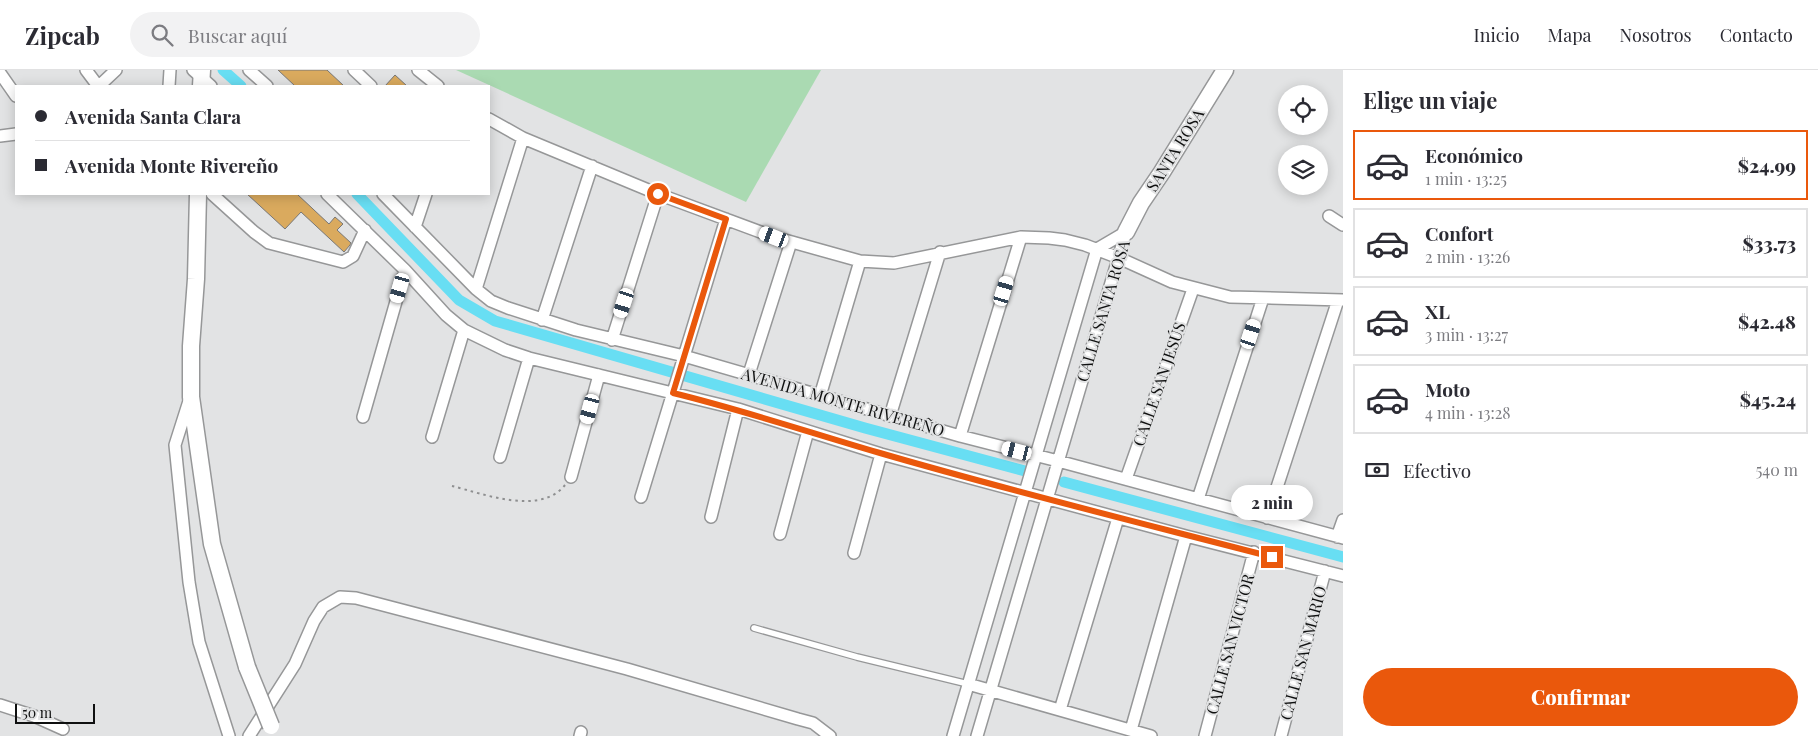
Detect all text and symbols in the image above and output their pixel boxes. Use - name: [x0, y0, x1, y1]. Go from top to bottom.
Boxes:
- search box: [130, 12, 480, 57]
- text: Zipcab: [25, 19, 100, 51]
- icon: search: [148, 21, 176, 49]
- text: Buscar aquí: [188, 22, 287, 48]
- text: Inicio: [1474, 23, 1520, 47]
- text: Mapa: [1548, 23, 1592, 47]
- text: Nosotros: [1620, 23, 1692, 47]
- text: Contacto: [1720, 23, 1793, 47]
- map controls: [1278, 85, 1328, 195]
- button: locate: [1278, 85, 1328, 135]
- text: Elige un viaje: [1363, 85, 1497, 115]
- text: Avenida Santa Clara: [65, 103, 241, 129]
- street label: SANTA ROSA: [1141, 104, 1209, 195]
- text: Económico: [1425, 142, 1523, 168]
- icon: car: [1365, 143, 1410, 188]
- button: layers: [1278, 145, 1328, 195]
- text: Avenida Monte Rivereño: [65, 152, 278, 178]
- text: $24.99: [1738, 152, 1796, 178]
- text: 1 min · 13:25: [1425, 168, 1507, 189]
- route start: [647, 183, 669, 205]
- text: Confort: [1425, 220, 1493, 246]
- icon: car: [1365, 221, 1410, 266]
- car: [757, 225, 790, 249]
- text: $33.73: [1743, 230, 1796, 256]
- street label: CALLE SANTA ROSA: [1071, 237, 1134, 384]
- text: 2 min · 13:26: [1425, 246, 1510, 267]
- car: [388, 272, 411, 304]
- car: [992, 274, 1015, 308]
- car: [612, 286, 635, 320]
- text: XL: [1425, 298, 1450, 324]
- icon: car: [1365, 299, 1410, 344]
- text: $42.48: [1738, 308, 1796, 334]
- car: [1239, 317, 1262, 351]
- street label: CALLE SAN JESÚS: [1127, 319, 1190, 449]
- text: 3 min · 13:27: [1425, 324, 1508, 345]
- street label: AVENIDA MONTE RIVEREÑO: [738, 362, 947, 441]
- text: Moto: [1425, 376, 1470, 402]
- icon: car: [1365, 377, 1410, 422]
- text: $45.24: [1740, 386, 1796, 412]
- car: [578, 393, 601, 425]
- text: 4 min · 13:28: [1425, 402, 1511, 423]
- car: [1000, 440, 1033, 462]
- icon: cash: [1363, 456, 1391, 484]
- text: Efectivo: [1403, 457, 1471, 483]
- text: 540 m: [1756, 459, 1798, 480]
- callout: 2 min: [1231, 484, 1313, 520]
- text: 2 min: [1251, 492, 1293, 513]
- route end: [1261, 546, 1283, 568]
- street label: CALLE SAN VICTOR: [1201, 571, 1259, 717]
- street label: CALLE SAN MARIO: [1274, 583, 1331, 722]
- button: Confirmar: [1363, 668, 1798, 726]
- scale bar: [15, 701, 95, 724]
- text: 50 m: [22, 703, 52, 722]

